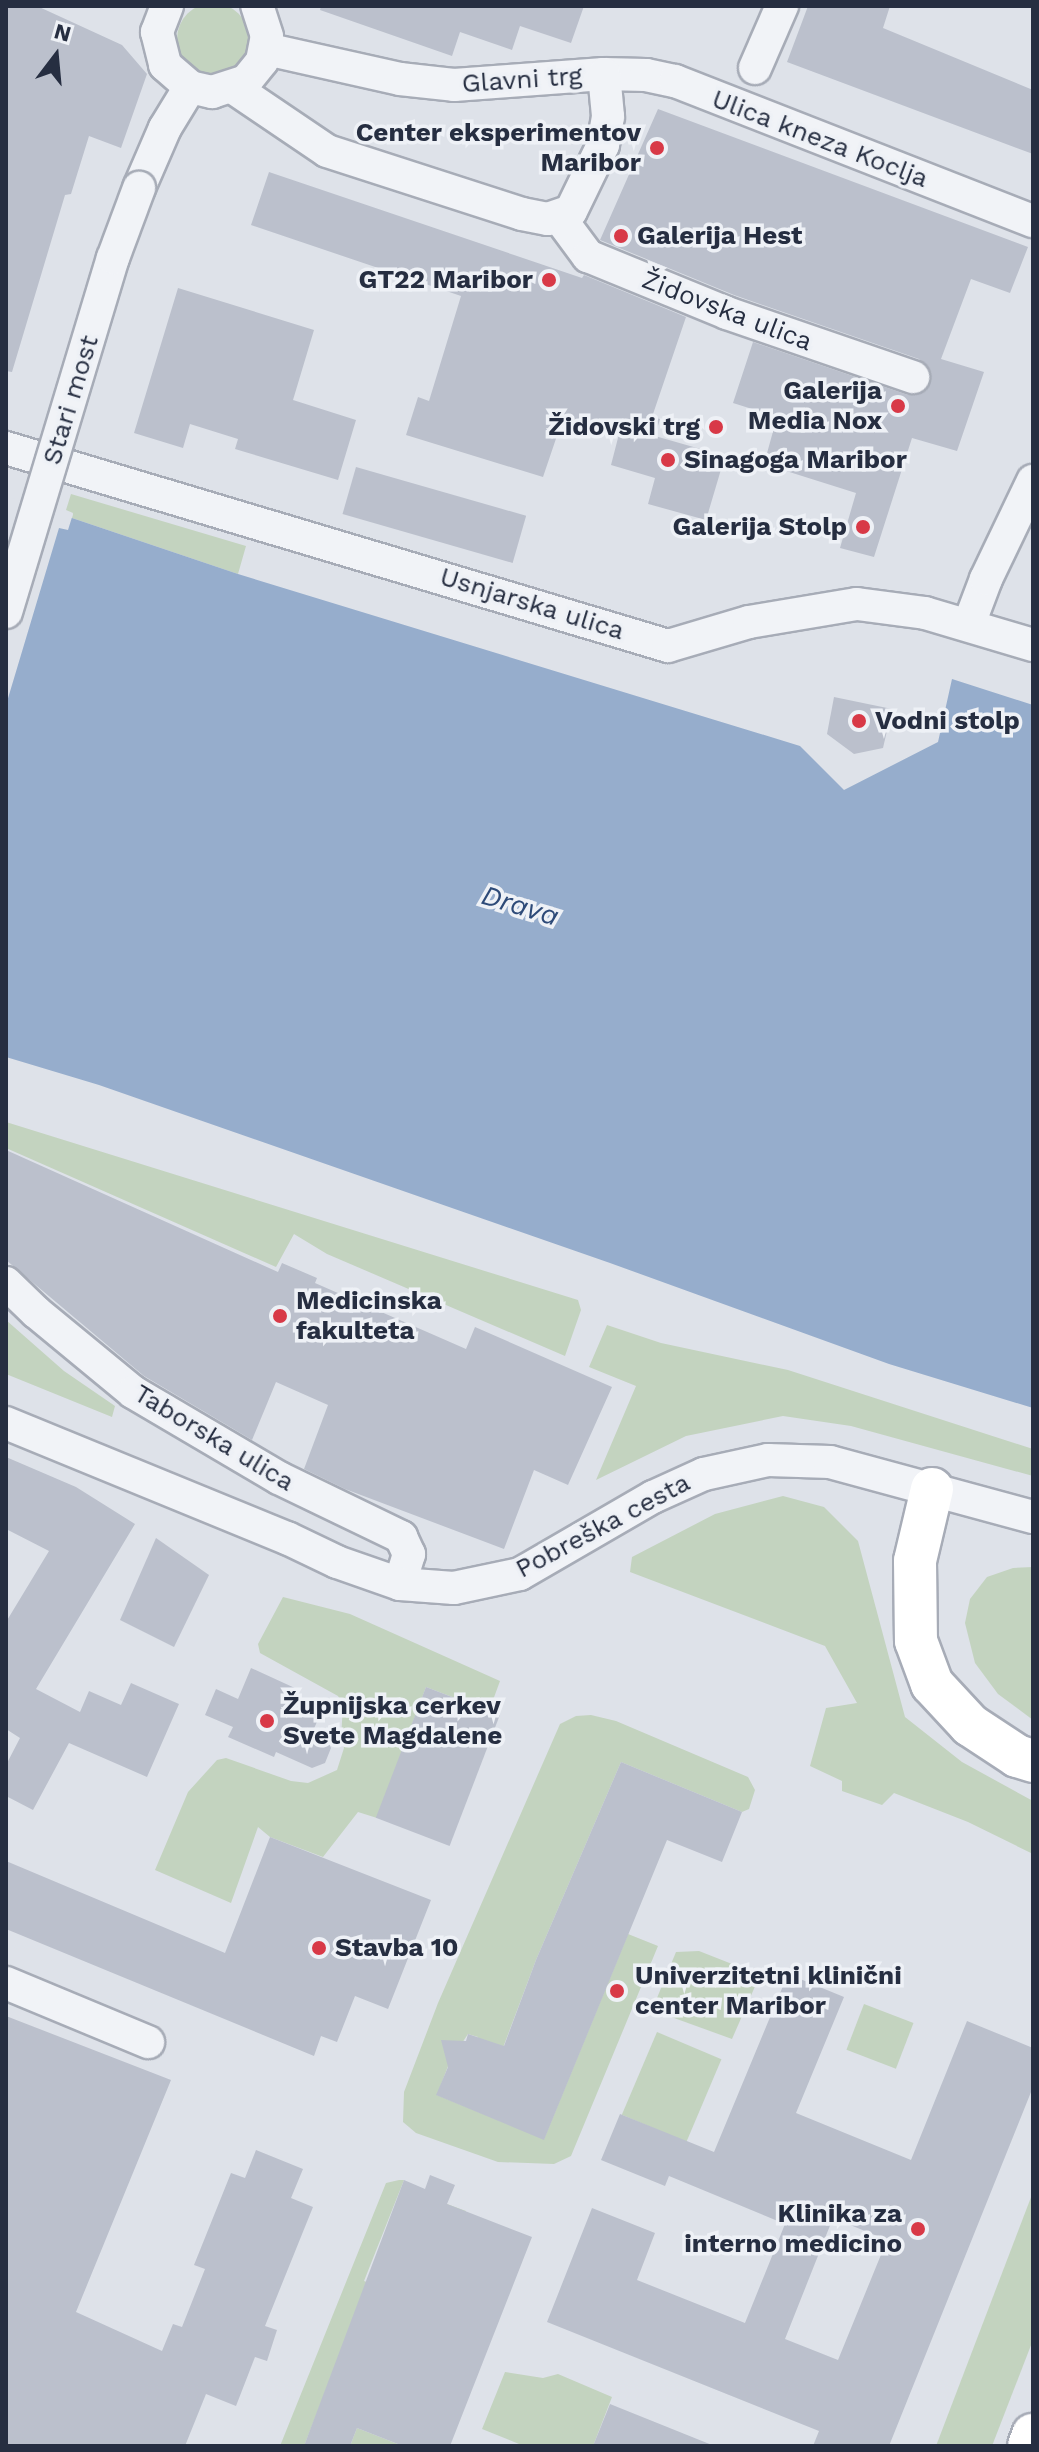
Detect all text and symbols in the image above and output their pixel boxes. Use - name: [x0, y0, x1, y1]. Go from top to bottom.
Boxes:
- north arrow: [16, 16, 96, 96]
- text: N: [51, 18, 74, 47]
- street label: Glavni trg: [460, 60, 584, 100]
- street label: Ulica kneza Koclja: [707, 83, 933, 195]
- place label: Center eksperimentov Maribor: [355, 117, 641, 178]
- marker: Center eksperimentov Maribor: [648, 139, 666, 157]
- place label: Galerija Hest: [637, 220, 803, 252]
- marker: Galerija Hest: [612, 227, 630, 245]
- place label: GT22 Maribor: [358, 264, 533, 296]
- street label: Židovska ulica: [637, 264, 817, 358]
- marker: GT22 Maribor: [540, 271, 558, 289]
- street label: Stari most: [37, 332, 105, 468]
- place label: Galerija Media Nox: [748, 375, 882, 436]
- marker: Galerija Media Nox: [889, 397, 907, 415]
- place label: Židovski trg: [548, 411, 700, 443]
- marker: Židovski trg: [707, 418, 725, 436]
- place label: Sinagoga Maribor: [684, 444, 907, 476]
- marker: Sinagoga Maribor: [659, 451, 677, 469]
- place label: Galerija Stolp: [672, 511, 847, 543]
- marker: Galerija Stolp: [854, 518, 872, 536]
- street label: Usnjarska ulica: [436, 561, 628, 647]
- place label: Vodni stolp: [875, 705, 1020, 737]
- marker: Vodni stolp: [850, 712, 868, 730]
- water label: Drava: [477, 878, 563, 934]
- place label: Medicinska fakulteta: [296, 1285, 442, 1346]
- marker: Medicinska fakulteta: [271, 1307, 289, 1325]
- street label: Taborska ulica: [128, 1378, 300, 1498]
- street label: Pobreška cesta: [510, 1467, 696, 1585]
- place label: Župnijska cerkev Svete Magdalene: [283, 1690, 502, 1752]
- marker: Župnijska cerkev Svete Magdalene: [258, 1712, 276, 1730]
- place label: Stavba 10: [335, 1932, 459, 1964]
- marker: Stavba 10: [310, 1939, 328, 1957]
- place label: Univerzitetni klinični center Maribor: [635, 1960, 902, 2022]
- marker: Univerzitetni klinični center Maribor: [606, 1980, 628, 2002]
- place label: Klinika za interno medicino: [684, 2198, 902, 2260]
- marker: Klinika za interno medicino: [909, 2220, 927, 2238]

